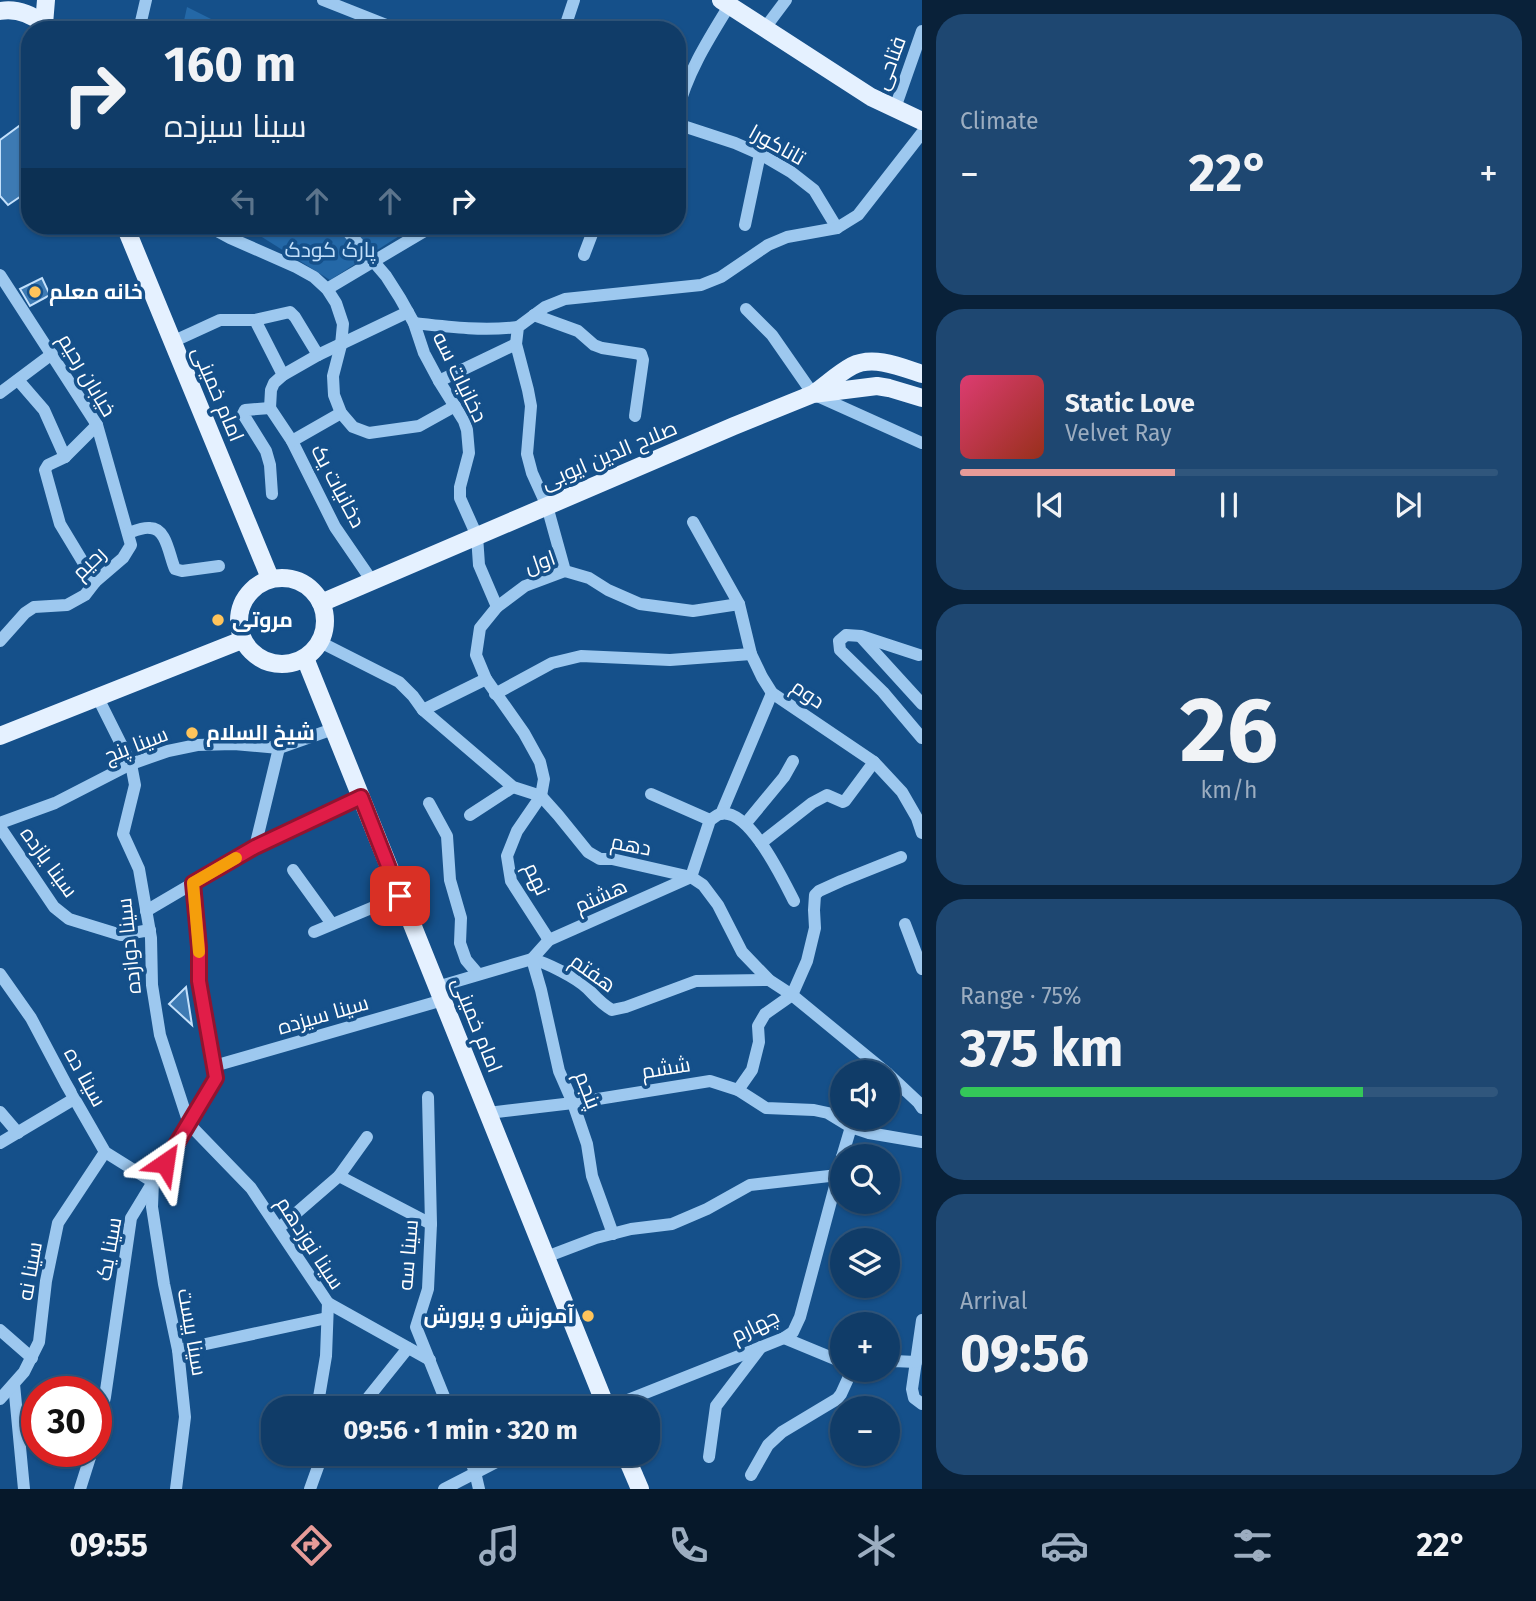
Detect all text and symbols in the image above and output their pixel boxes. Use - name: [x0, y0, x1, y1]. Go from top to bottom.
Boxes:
- street label: فتاحی: [868, 33, 912, 93]
- text: 160 m: [164, 35, 296, 94]
- icon: right: [49, 49, 140, 140]
- text: سینا سیزده: [164, 107, 307, 145]
- text: Climate: [960, 107, 1039, 135]
- street label: تاناکورا: [744, 119, 810, 171]
- text: 22°: [1189, 142, 1269, 205]
- text: −: [960, 151, 979, 197]
- text: +: [1479, 151, 1498, 197]
- icon: left: [225, 182, 263, 220]
- icon: ahead: [298, 182, 336, 220]
- icon: ahead: [371, 182, 409, 220]
- icon: right: [444, 182, 482, 220]
- park label: پارک کودک: [284, 237, 376, 264]
- place label: خانه معلم: [49, 279, 143, 306]
- marker: خانه معلم: [27, 284, 43, 300]
- street label: دخانیات سه: [427, 327, 493, 427]
- street label: خیابان رحیم: [51, 329, 122, 422]
- street label: امام خمینی: [185, 343, 250, 446]
- text: Static Love: [1065, 388, 1195, 419]
- street label: صلاح الدین ایوبی: [537, 415, 681, 496]
- text: Velvet Ray: [1065, 419, 1172, 447]
- street label: دخانیات یک: [305, 440, 371, 532]
- icon: previous: [1031, 486, 1069, 524]
- icon: pause: [1210, 486, 1248, 524]
- icon: next: [1389, 486, 1427, 524]
- street label: رحیم: [67, 541, 112, 586]
- street label: اول: [521, 545, 559, 579]
- place label: مروتی: [232, 607, 293, 633]
- marker: مروتی: [210, 612, 226, 628]
- street label: دوم: [786, 674, 830, 715]
- text: 26: [1180, 676, 1278, 785]
- place label: شیخ السلام: [206, 720, 315, 747]
- street label: سینا پنج: [100, 721, 172, 770]
- marker: شیخ السلام: [184, 725, 200, 741]
- text: km/h: [1201, 776, 1257, 804]
- street label: سینا یازده: [15, 822, 83, 902]
- street label: دهم: [608, 828, 653, 863]
- street label: نهم: [517, 858, 556, 900]
- pin: [370, 866, 430, 926]
- street label: هشتم: [571, 873, 632, 920]
- icon: arrive: [381, 877, 419, 915]
- street label: سینا دوازده: [111, 897, 147, 995]
- street label: هفتم: [564, 948, 621, 999]
- street label: امام خمینی: [445, 973, 508, 1077]
- text: Range · 75%: [960, 982, 1081, 1010]
- street label: سینا سیزده: [274, 990, 372, 1040]
- text: 375 km: [960, 1017, 1123, 1080]
- street label: سینا ده: [58, 1043, 112, 1111]
- street label: ششم: [640, 1051, 693, 1086]
- map controls: [830, 1060, 900, 1466]
- button: sound: [830, 1060, 900, 1130]
- street label: پنجم: [568, 1067, 607, 1113]
- position arrow: [128, 1126, 202, 1200]
- button: search: [830, 1144, 900, 1214]
- street label: سینا نوزدهم: [270, 1192, 350, 1295]
- street label: سینا یک: [91, 1215, 127, 1283]
- street label: سینا سه: [392, 1219, 424, 1291]
- button: layers: [830, 1228, 900, 1298]
- street label: سینا نه: [12, 1240, 48, 1302]
- street label: سینا بیست: [172, 1286, 212, 1378]
- text: Arrival: [960, 1287, 1027, 1315]
- place label: آموزش و پرورش: [423, 1303, 574, 1331]
- street label: چهارم: [727, 1303, 784, 1350]
- marker: آموزش و پرورش: [580, 1308, 596, 1324]
- button: +: [830, 1312, 900, 1382]
- text: 09:56: [960, 1322, 1089, 1385]
- speed limit sign: 30: [21, 1376, 112, 1467]
- button: −: [830, 1396, 900, 1466]
- text: 09:56 · 1 min · 320 m: [343, 1415, 578, 1446]
- icon: directions: [287, 1521, 336, 1570]
- icon: music: [475, 1521, 524, 1570]
- icon: phone: [664, 1521, 713, 1570]
- icon: climate: [852, 1521, 901, 1570]
- icon: car: [1040, 1521, 1089, 1570]
- icon: filters: [1228, 1521, 1277, 1570]
- text: 09:55: [70, 1526, 148, 1564]
- text: 22°: [1417, 1526, 1466, 1564]

